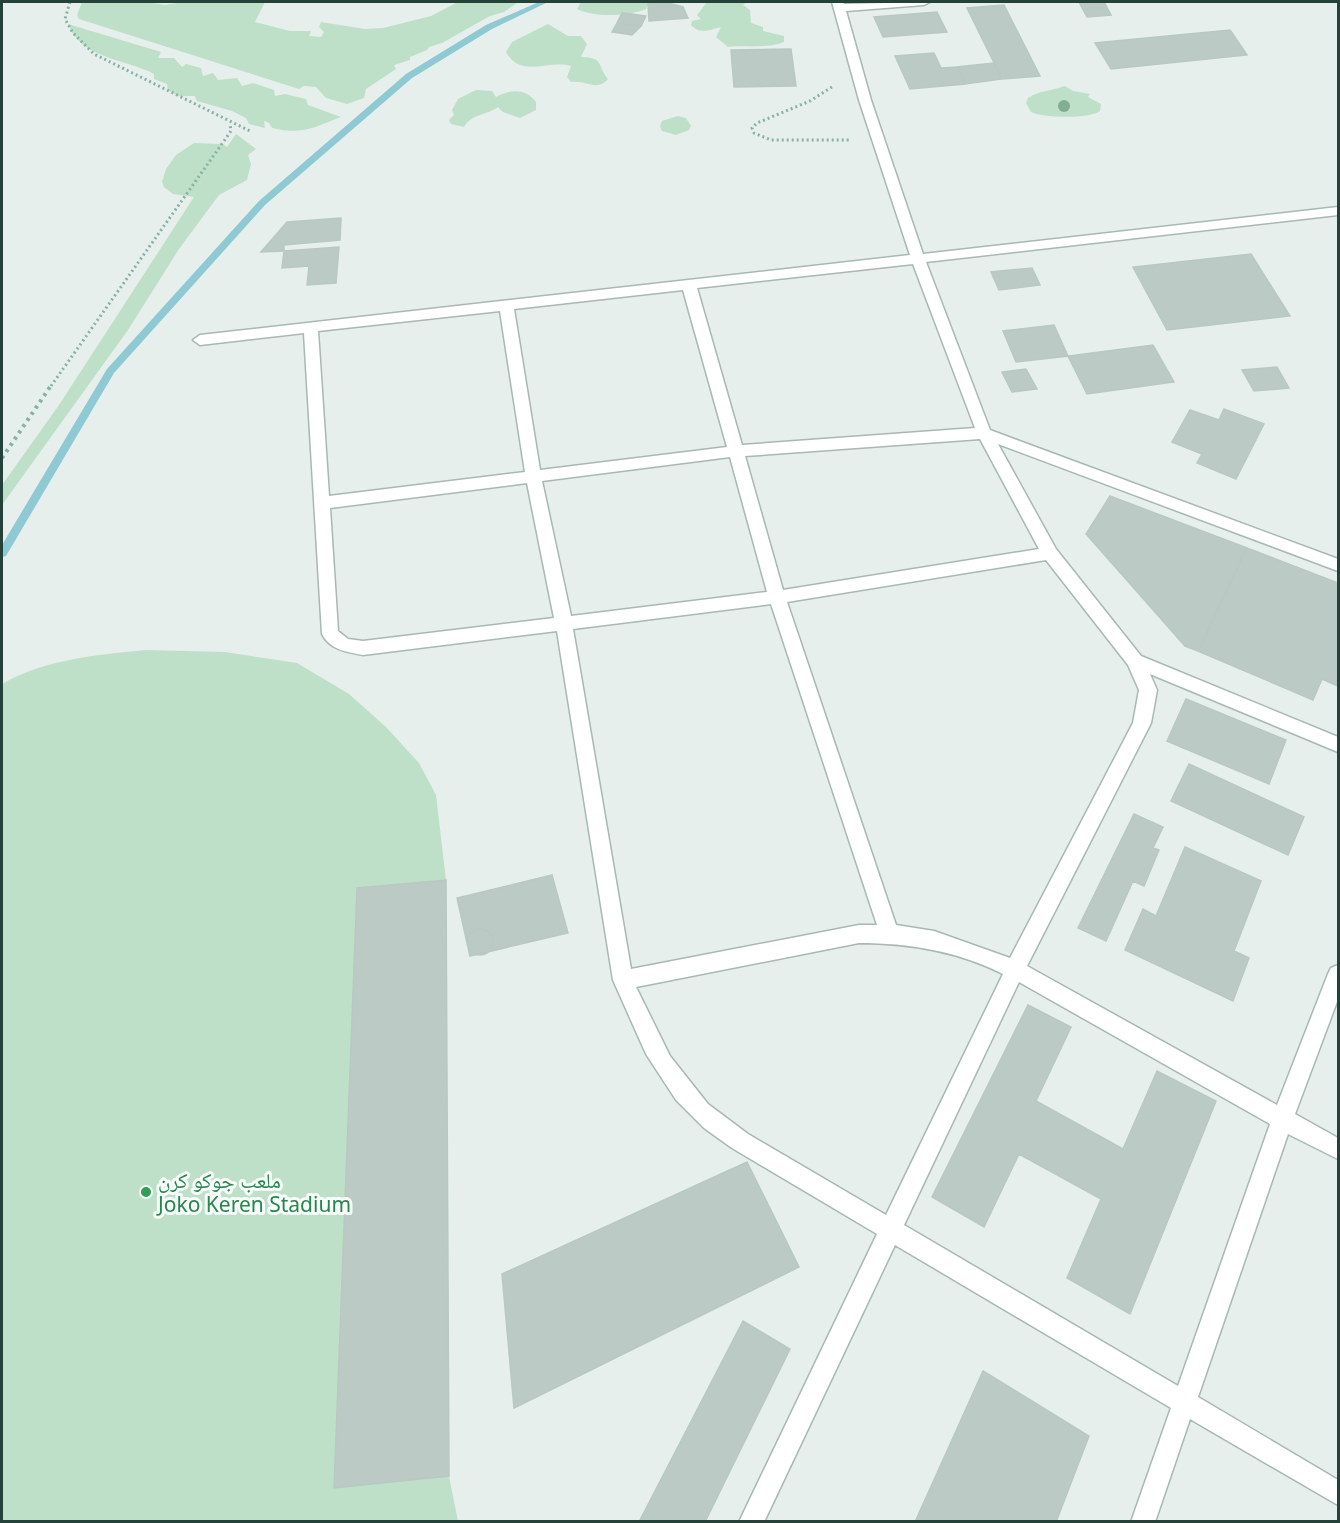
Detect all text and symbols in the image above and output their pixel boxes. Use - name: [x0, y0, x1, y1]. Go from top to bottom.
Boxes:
- place label: ملعب جوكو كرن Joko Keren Stadium: [156, 1166, 351, 1218]
- marker: ملعب جوكو كرن Joko Keren Stadium: [139, 1185, 153, 1199]

